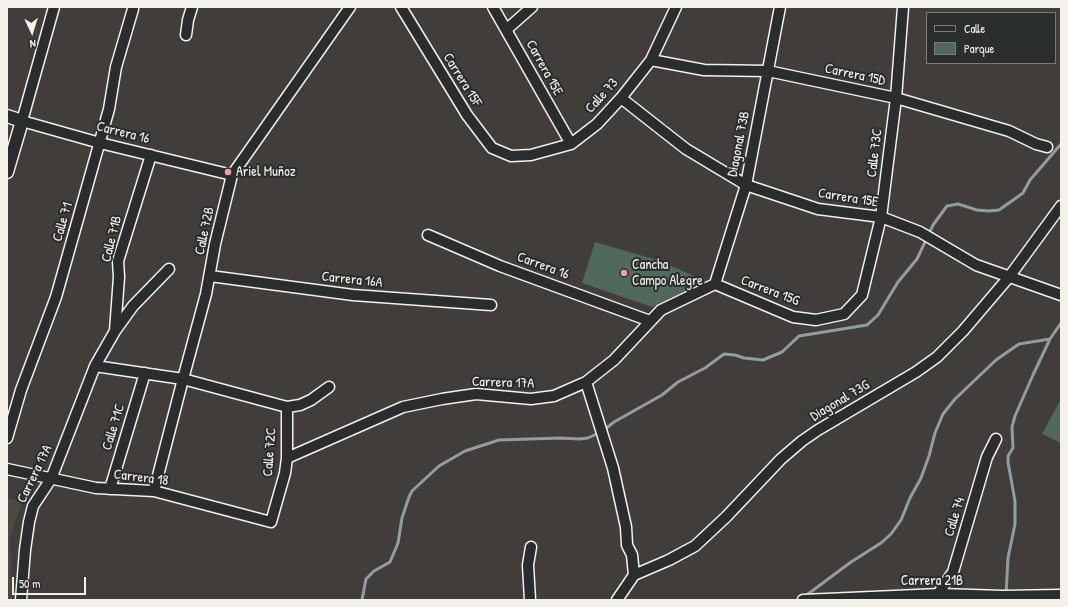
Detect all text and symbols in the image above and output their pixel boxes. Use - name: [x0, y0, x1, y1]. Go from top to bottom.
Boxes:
- north arrow: [12, 12, 52, 52]
- legend: [926, 12, 1056, 64]
- text: Calle: [964, 20, 985, 37]
- text: N: [29, 37, 36, 51]
- street label: Carrera 15E: [522, 37, 566, 99]
- text: Parque: [964, 40, 994, 57]
- street label: Carrera 15F: [439, 50, 485, 110]
- street label: Carrera 15D: [823, 60, 887, 90]
- street label: Calle 73: [582, 75, 622, 117]
- street label: Diagonal 73B: [724, 110, 754, 178]
- street label: Carrera 16: [95, 118, 151, 148]
- street label: Calle 73C: [864, 128, 886, 178]
- place label: Ariel Muñoz: [236, 164, 296, 180]
- marker: Ariel Muñoz: [223, 167, 233, 177]
- street label: Carrera 15E: [817, 185, 879, 211]
- street label: Calle 71: [49, 200, 77, 244]
- street label: Calle 72B: [192, 206, 218, 256]
- street label: Calle 71B: [98, 214, 126, 264]
- street label: Carrera 16: [515, 249, 571, 283]
- place label: Cancha Campo Alegre: [632, 257, 703, 290]
- street label: Carrera 16A: [321, 268, 383, 292]
- marker: Cancha Campo Alegre: [619, 268, 629, 278]
- street label: Carrera 15G: [738, 272, 802, 310]
- street label: Carrera 17A: [471, 374, 535, 392]
- street label: Diagonal 73G: [807, 377, 873, 425]
- street label: Calle 71C: [99, 402, 129, 452]
- street label: Calle 72C: [260, 427, 280, 477]
- street label: Carrera 17A: [14, 442, 56, 506]
- street label: Carrera 18: [113, 466, 169, 490]
- street label: Calle 74: [941, 495, 969, 539]
- scale bar: [14, 569, 88, 595]
- street label: Carrera 21B: [901, 573, 963, 589]
- text: 50 m: [19, 575, 40, 592]

